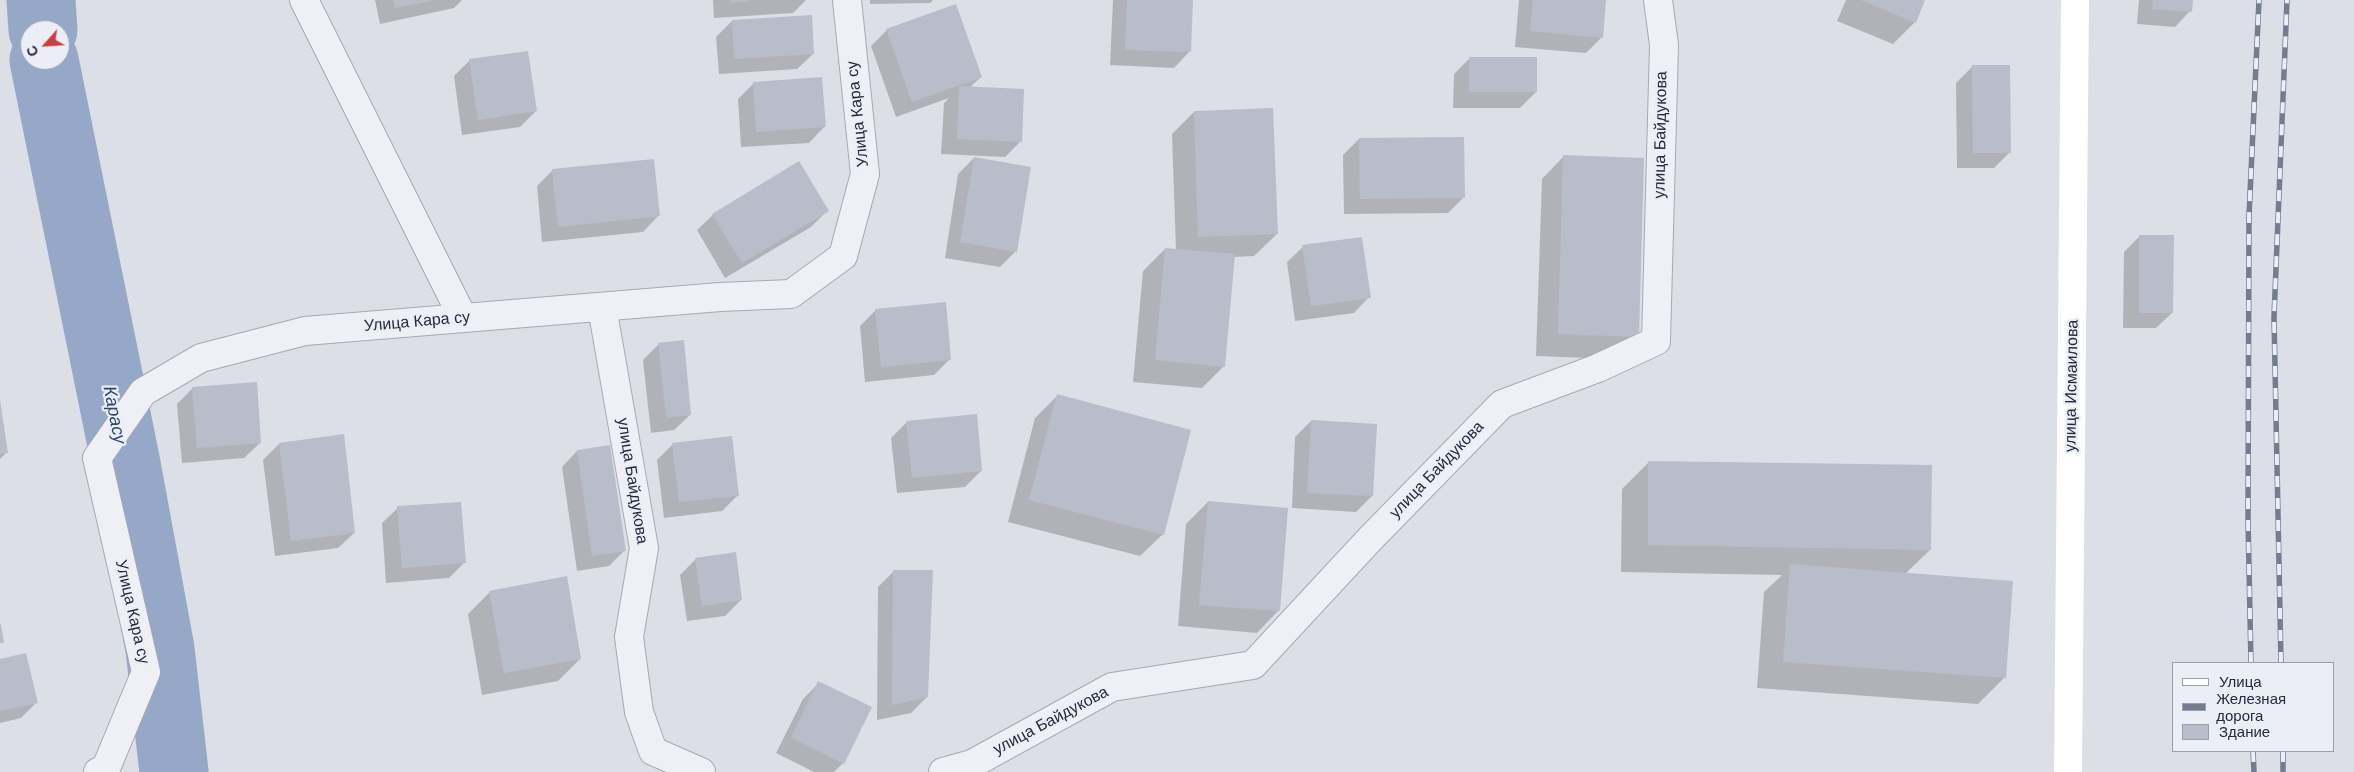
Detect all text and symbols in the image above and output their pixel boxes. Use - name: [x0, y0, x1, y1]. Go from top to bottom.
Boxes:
- north arrow: [20, 20, 70, 70]
- text: С: [23, 43, 42, 59]
- street label: Улица Кара су: [843, 60, 873, 168]
- street label: улица Байдукова: [1650, 71, 1672, 199]
- street label: Улица Кара су: [363, 308, 471, 336]
- street label: улица Исмаилова: [2061, 320, 2083, 452]
- water label: Карасу: [98, 384, 130, 446]
- street label: улица Байдукова: [613, 417, 651, 545]
- street label: улица Байдукова: [1386, 418, 1488, 522]
- street label: Улица Кара су: [111, 558, 153, 666]
- legend: [2172, 662, 2334, 752]
- text: Улица: [2219, 673, 2262, 690]
- street label: улица Байдукова: [990, 683, 1112, 759]
- text: Железная дорога: [2216, 690, 2286, 724]
- text: Здание: [2219, 723, 2270, 740]

